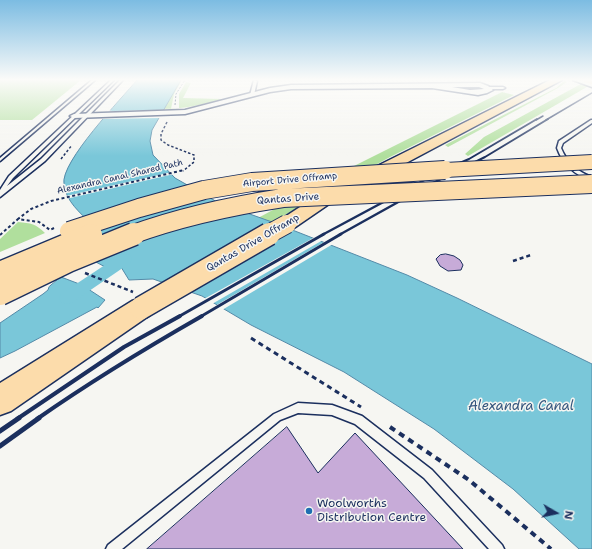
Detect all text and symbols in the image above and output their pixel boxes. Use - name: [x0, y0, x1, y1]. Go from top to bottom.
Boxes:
- street label: Alexandra Canal Shared Path: [56, 157, 184, 197]
- street label: Airport Drive Offramp: [242, 170, 338, 190]
- street label: Qantas Drive: [256, 191, 320, 207]
- street label: Qantas Drive Offramp: [204, 212, 302, 274]
- water label: Alexandra Canal: [468, 399, 574, 415]
- north arrow: [536, 493, 576, 533]
- place label: Woolworths Distribution Centre: [317, 497, 426, 525]
- marker: Woolworths Distribution Centre: [304, 506, 314, 516]
- text: N: [560, 509, 576, 520]

